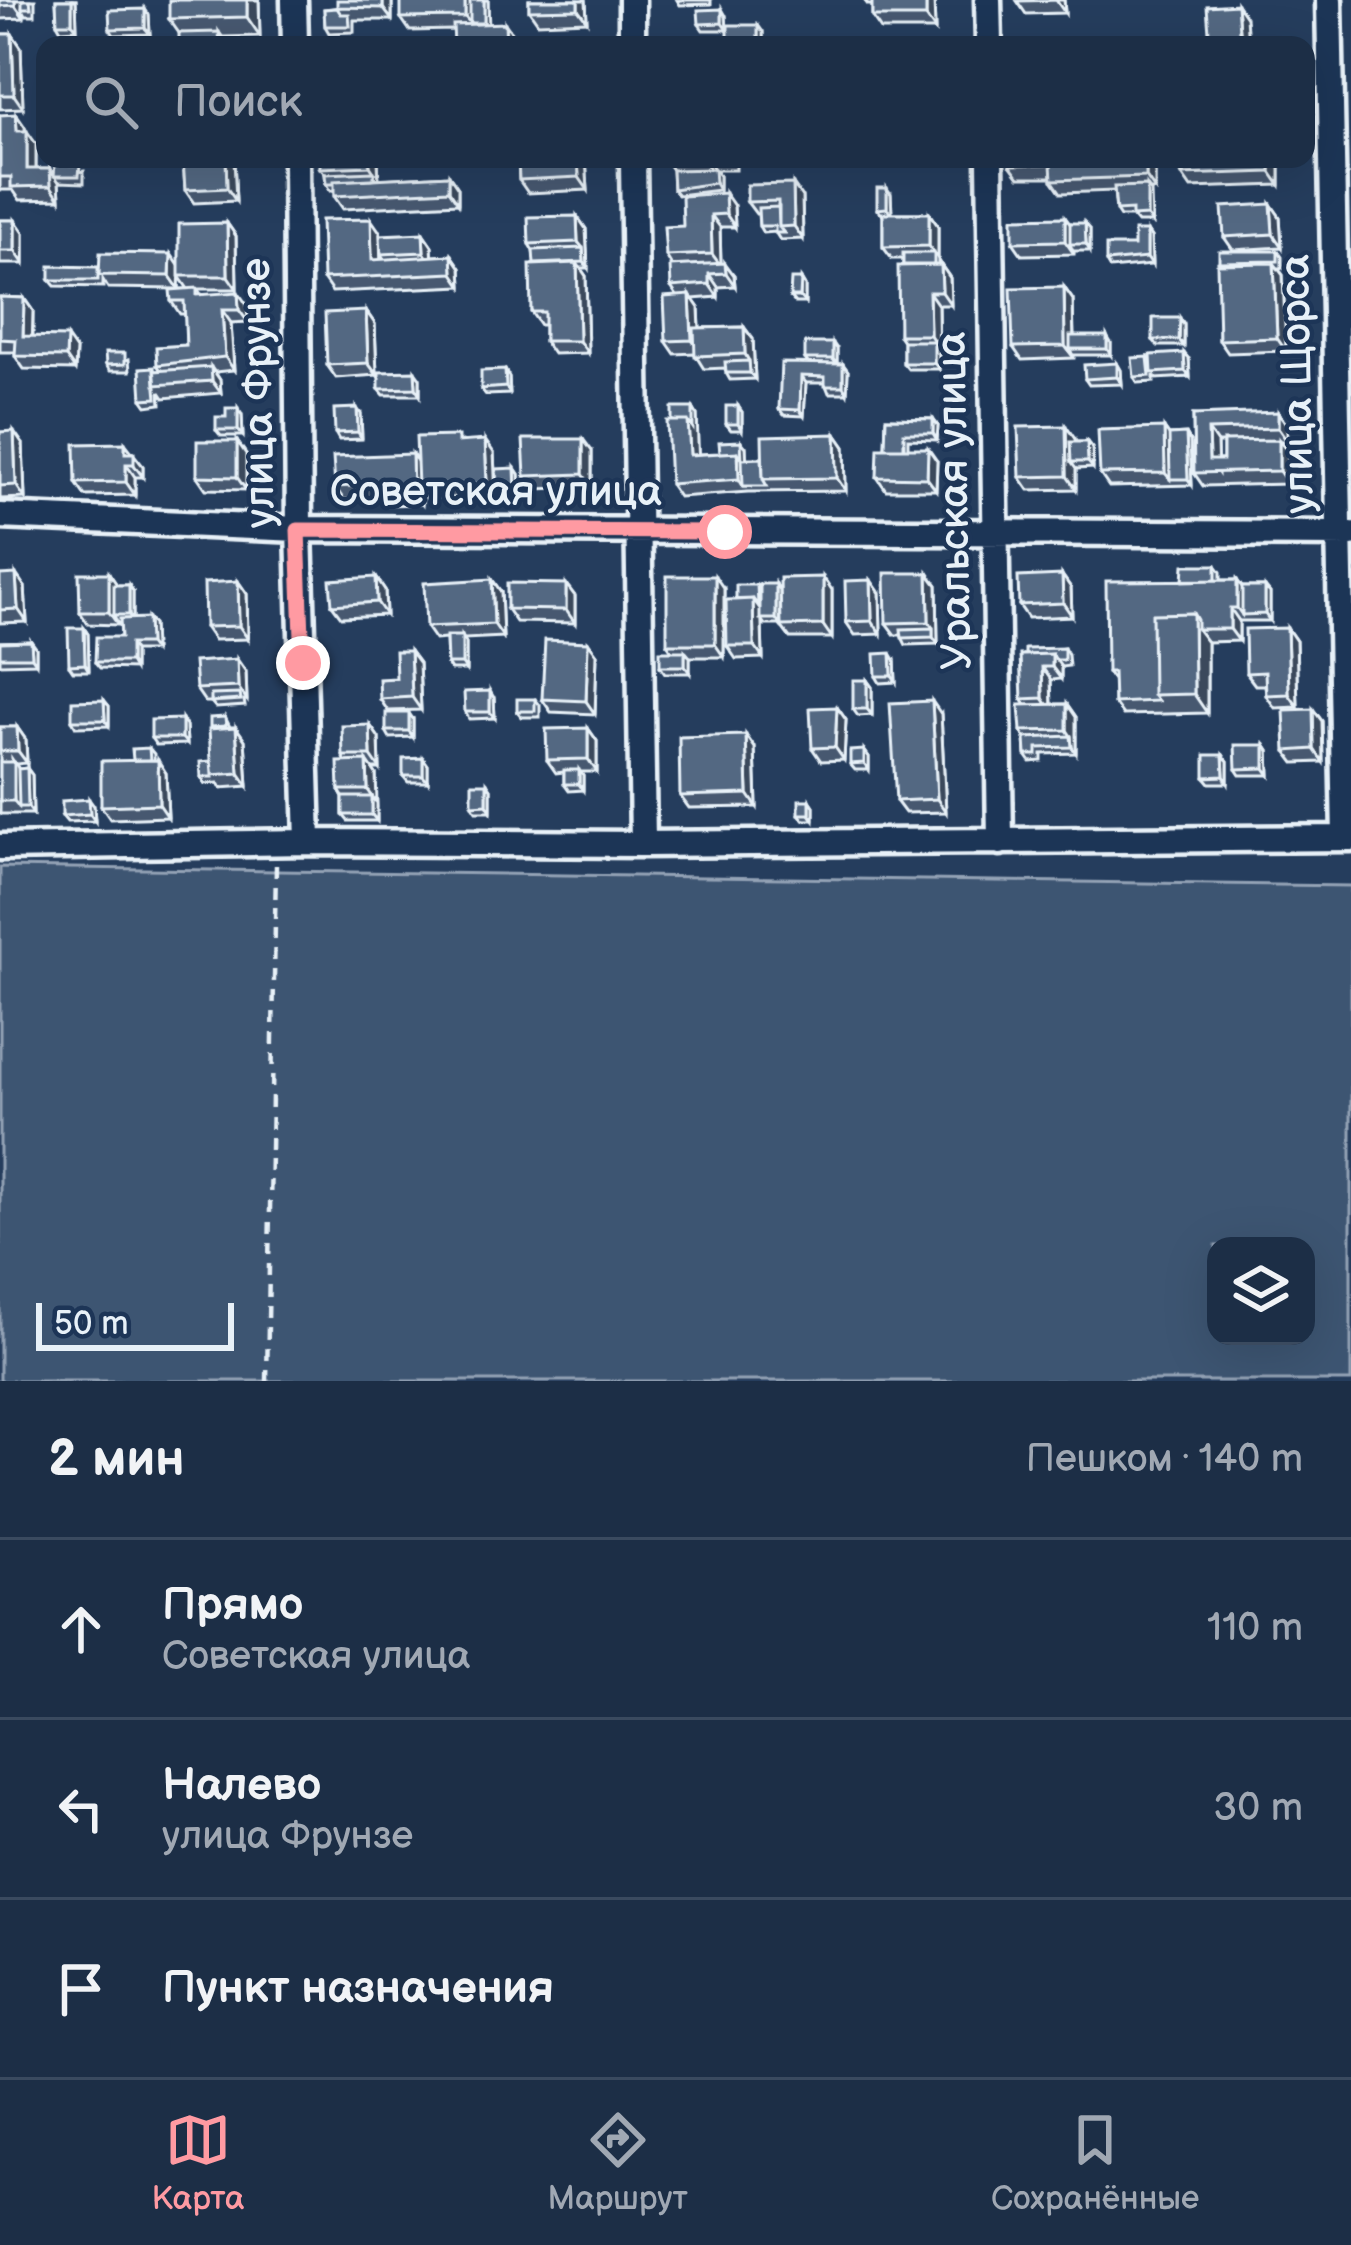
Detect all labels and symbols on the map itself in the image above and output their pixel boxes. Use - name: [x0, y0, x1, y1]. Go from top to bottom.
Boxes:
- street label: улица Щорса: [1270, 254, 1326, 514]
- street label: улица Фрунзе: [231, 257, 287, 529]
- street label: Уральская улица: [927, 331, 983, 671]
- street label: Советская улица: [330, 467, 662, 518]
- route start: [698, 505, 752, 559]
- route end: [276, 636, 330, 690]
- scale bar: [36, 1297, 234, 1350]

